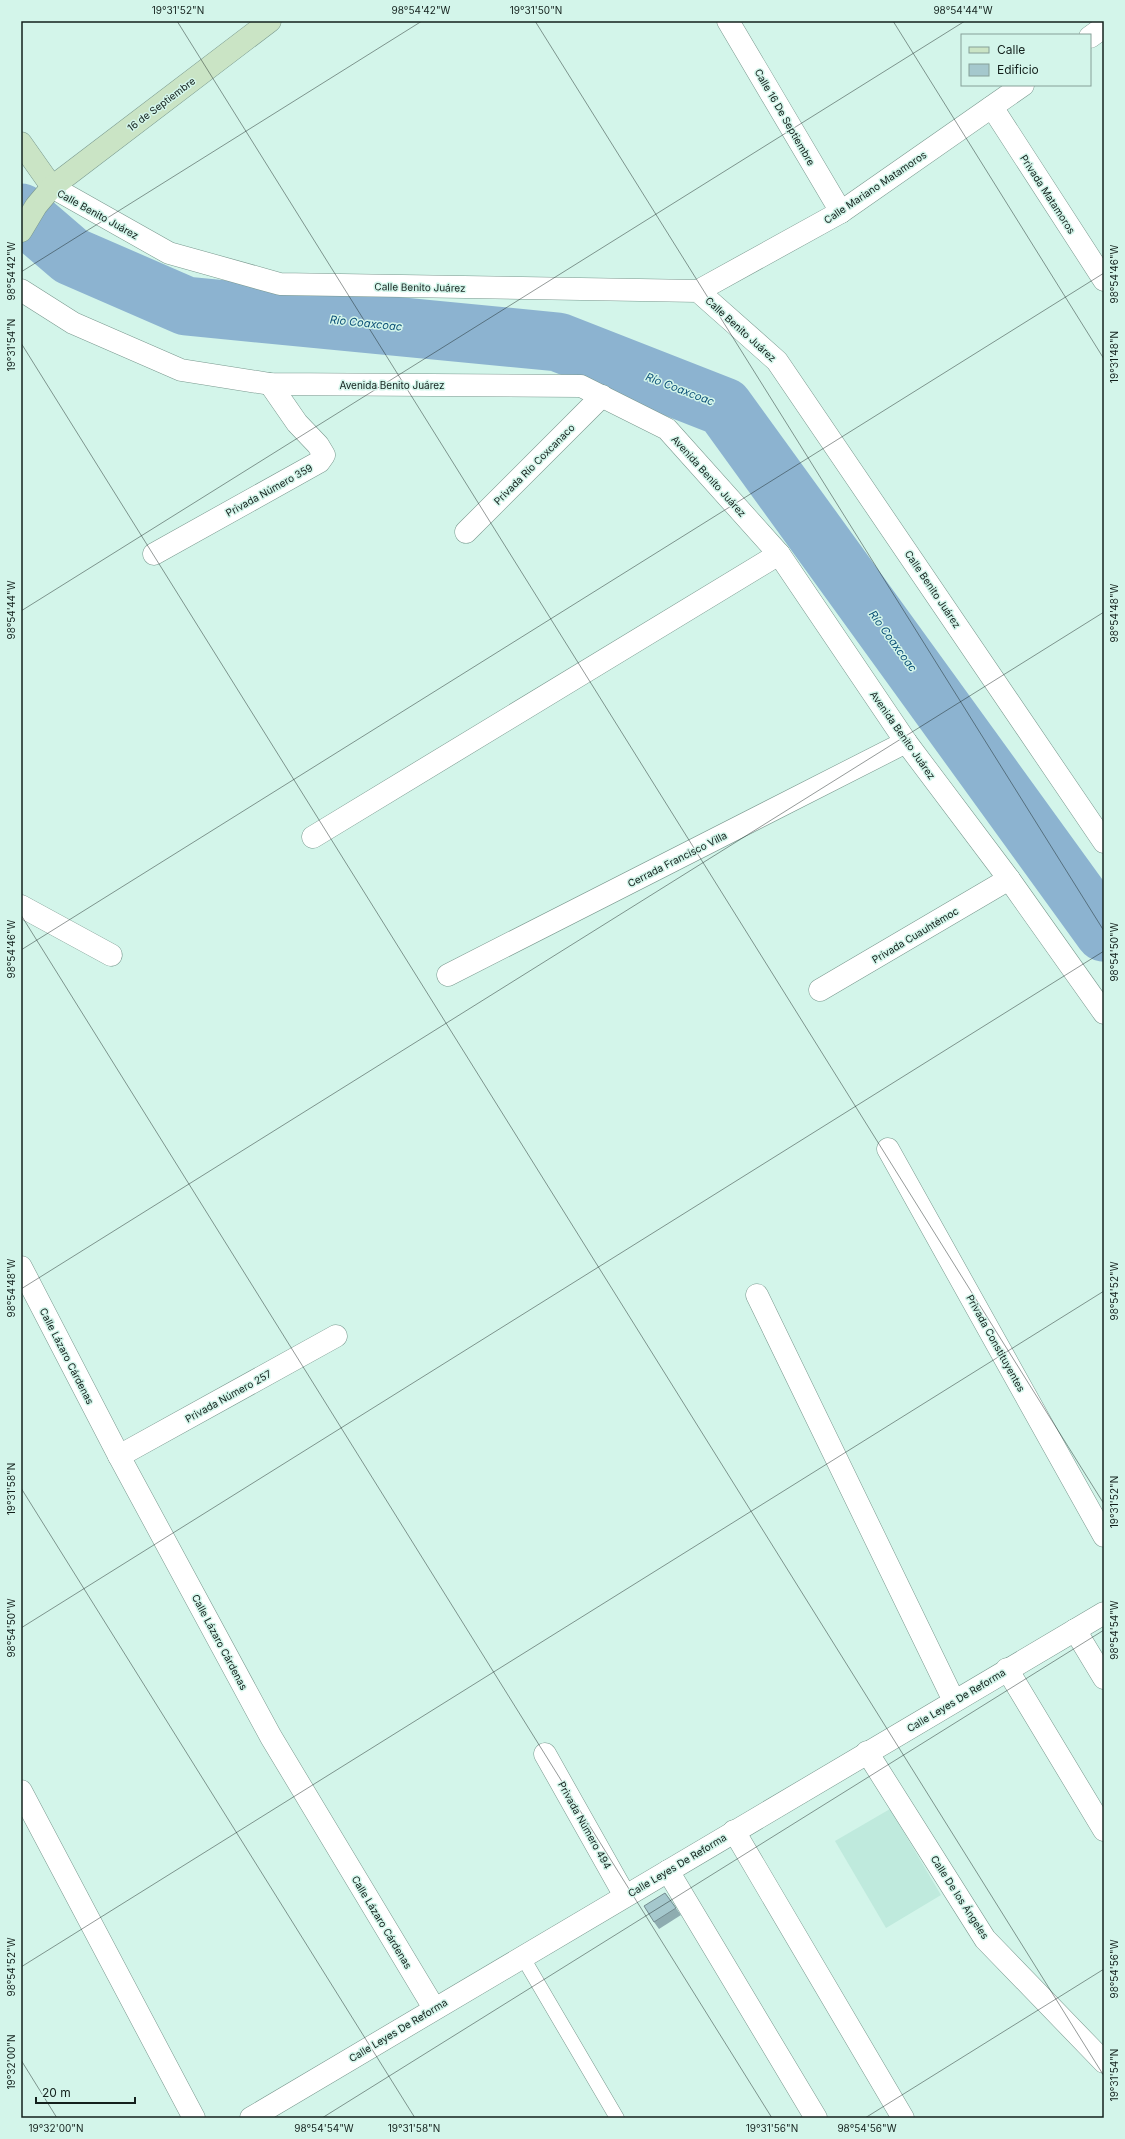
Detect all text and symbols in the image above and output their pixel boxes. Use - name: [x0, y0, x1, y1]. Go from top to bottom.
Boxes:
- text: 19°31'52"N: [152, 4, 204, 16]
- text: 98°54'42"W: [392, 4, 451, 16]
- text: 19°31'50"N: [510, 4, 562, 16]
- text: 98°54'44"W: [933, 4, 993, 16]
- legend: [961, 34, 1091, 86]
- text: Calle: [997, 42, 1025, 57]
- text: Edificio: [997, 62, 1039, 77]
- street label: Calle 16 De Septiembre: [752, 67, 818, 168]
- street label: 16 de Septiembre: [125, 74, 198, 133]
- street label: Calle Mariano Matamoros: [822, 148, 928, 226]
- street label: Privada Matamoros: [1018, 152, 1078, 236]
- street label: Calle Benito Juárez: [55, 187, 141, 241]
- text: 98°54'42"W: [5, 241, 17, 300]
- text: 98°54'46"W: [1108, 244, 1120, 303]
- street label: Calle Benito Juárez: [374, 280, 466, 294]
- street label: Calle Benito Juárez: [703, 294, 779, 364]
- water label: Río Coaxcoac: [329, 312, 403, 334]
- text: 19°31'54"N: [5, 319, 17, 371]
- text: 19°31'48"N: [1108, 331, 1120, 383]
- water label: Río Coaxcoac: [644, 369, 716, 409]
- street label: Avenida Benito Juárez: [339, 379, 445, 391]
- street label: Privada Río Coxcanaco: [491, 421, 577, 507]
- street label: Avenida Benito Juárez: [669, 433, 749, 519]
- street label: Privada Número 359: [224, 461, 314, 519]
- street label: Calle Benito Juárez: [903, 548, 963, 630]
- text: 98°54'44"W: [5, 580, 17, 640]
- text: 98°54'48"W: [1108, 583, 1120, 642]
- water label: Río Coaxcoac: [866, 608, 920, 674]
- street label: Avenida Benito Juárez: [868, 689, 938, 781]
- street label: Cerrada Francisco Villa: [625, 829, 729, 889]
- street label: Privada Cuauhtémoc: [870, 904, 961, 966]
- text: 98°54'46"W: [5, 919, 17, 978]
- text: 98°54'50"W: [1108, 922, 1120, 982]
- text: 98°54'48"W: [5, 1258, 17, 1317]
- text: 98°54'52"W: [1108, 1261, 1120, 1321]
- street label: Privada Constituyentes: [964, 1292, 1028, 1394]
- street label: Calle Lázaro Cárdenas: [37, 1306, 97, 1406]
- street label: Privada Número 257: [183, 1367, 274, 1425]
- text: 19°31'58"N: [5, 1463, 17, 1515]
- text: 19°31'52"N: [1108, 1476, 1120, 1528]
- street label: Calle Lázaro Cárdenas: [190, 1592, 250, 1692]
- text: 98°54'50"W: [5, 1598, 17, 1658]
- text: 98°54'54"W: [1108, 1600, 1120, 1660]
- street label: Calle Leyes De Reforma: [905, 1666, 1007, 1734]
- street label: Privada Número 494: [556, 1779, 614, 1871]
- street label: Calle Leyes De Reforma: [626, 1831, 728, 1899]
- street label: Calle De los Ángeles: [929, 1852, 992, 1941]
- street label: Calle Lázaro Cárdenas: [349, 1873, 415, 1971]
- text: 98°54'52"W: [5, 1937, 17, 1997]
- text: 98°54'56"W: [1108, 1939, 1120, 1999]
- street label: Calle Leyes De Reforma: [347, 1996, 449, 2064]
- text: 19°32'00"N: [5, 2035, 17, 2089]
- text: 19°31'54"N: [1108, 2049, 1120, 2101]
- scale bar: [36, 2079, 135, 2105]
- text: 20 m: [42, 2085, 71, 2100]
- text: 19°32'00"N: [29, 2122, 83, 2134]
- text: 98°54'54"W: [294, 2122, 354, 2134]
- text: 19°31'58"N: [388, 2122, 440, 2134]
- text: 19°31'56"N: [746, 2122, 798, 2134]
- text: 98°54'56"W: [837, 2122, 897, 2134]

